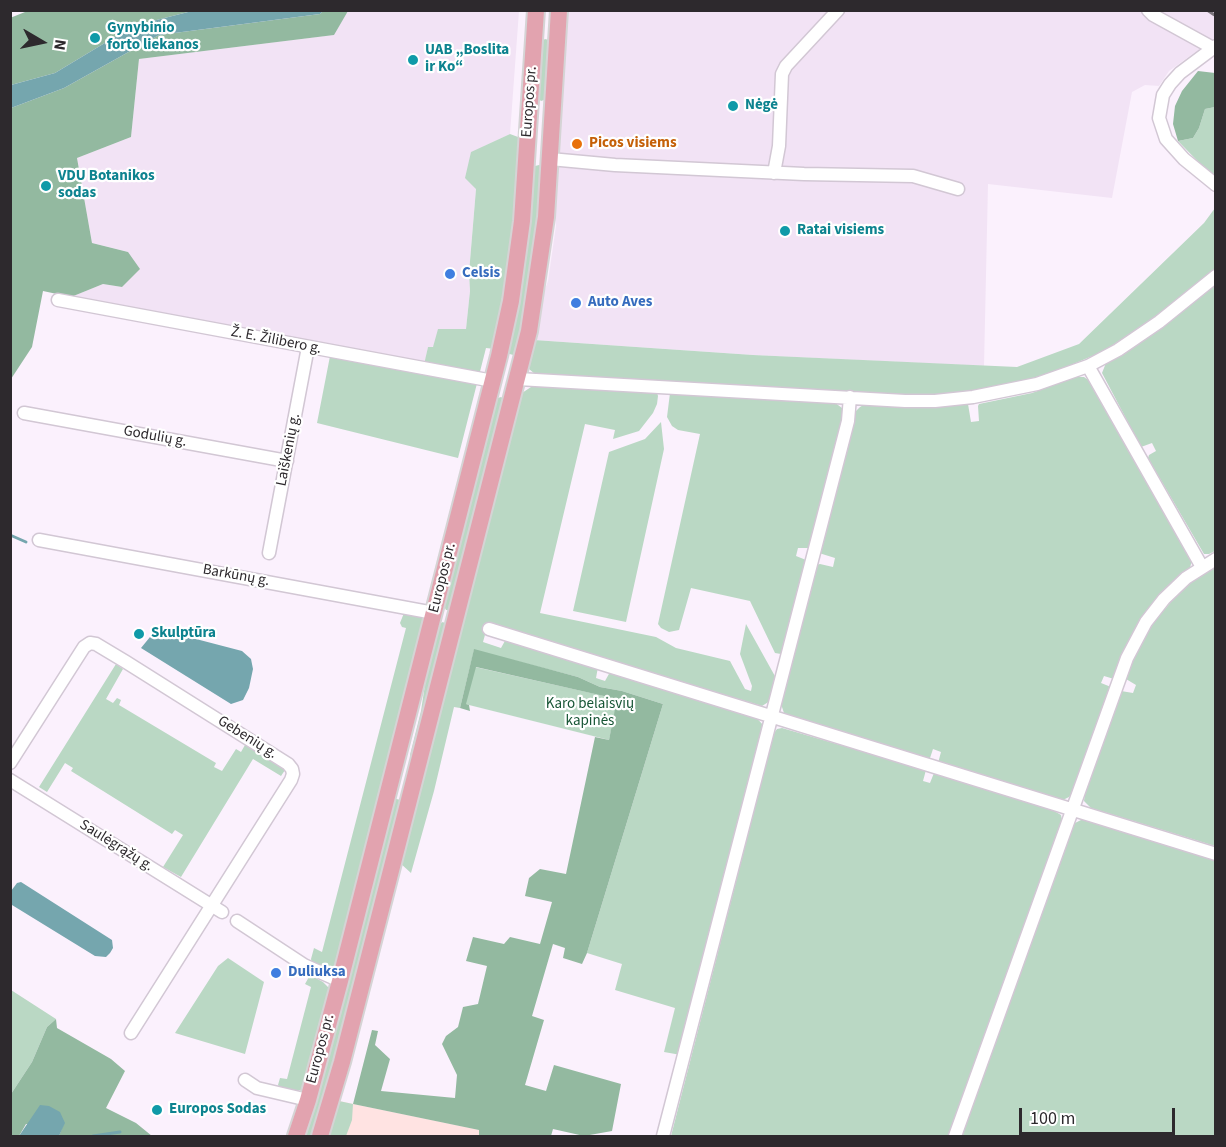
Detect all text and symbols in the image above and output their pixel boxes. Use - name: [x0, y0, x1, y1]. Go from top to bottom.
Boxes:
- north arrow: [12, 12, 72, 72]
- place label: Gynybinio forto liekanos: [107, 20, 199, 55]
- marker: Gynybinio forto liekanos: [88, 31, 102, 45]
- text: N: [48, 38, 71, 52]
- place label: UAB „Boslita ir Ko“: [425, 42, 509, 77]
- marker: UAB „Boslita ir Ko“: [406, 53, 420, 67]
- street label: Europos pr.: [519, 66, 541, 138]
- place label: Nėgė: [745, 97, 778, 115]
- marker: Nėgė: [726, 99, 740, 113]
- place label: Picos visiems: [589, 135, 677, 153]
- marker: Picos visiems: [570, 137, 584, 151]
- place label: VDU Botanikos sodas: [58, 168, 155, 203]
- marker: VDU Botanikos sodas: [39, 179, 53, 193]
- place label: Ratai visiems: [797, 222, 884, 240]
- marker: Ratai visiems: [778, 224, 792, 238]
- place label: Celsis: [462, 265, 500, 283]
- marker: Celsis: [443, 267, 457, 281]
- place label: Auto Aves: [588, 294, 652, 312]
- marker: Auto Aves: [569, 296, 583, 310]
- street label: Ž. E. Žilibero g.: [229, 323, 323, 359]
- street label: Laiškenių g.: [273, 412, 305, 488]
- street label: Godulių g.: [122, 423, 188, 451]
- street label: Europos pr.: [426, 541, 460, 615]
- street label: Barkūnų g.: [201, 561, 271, 591]
- place label: Skulptūra: [151, 625, 216, 643]
- marker: Skulptūra: [132, 627, 146, 641]
- park label: Karo belaisvių kapinės: [546, 696, 634, 731]
- street label: Gebenių g.: [214, 713, 280, 763]
- street label: Saulėgrąžų g.: [76, 816, 156, 876]
- place label: Duliuksa: [288, 964, 346, 982]
- marker: Duliuksa: [269, 966, 283, 980]
- street label: Europos pr.: [303, 1012, 339, 1086]
- scale bar: [1022, 1096, 1178, 1134]
- place label: Europos Sodas: [169, 1101, 266, 1119]
- marker: Europos Sodas: [150, 1103, 164, 1117]
- text: 100 m: [1030, 1106, 1075, 1131]

